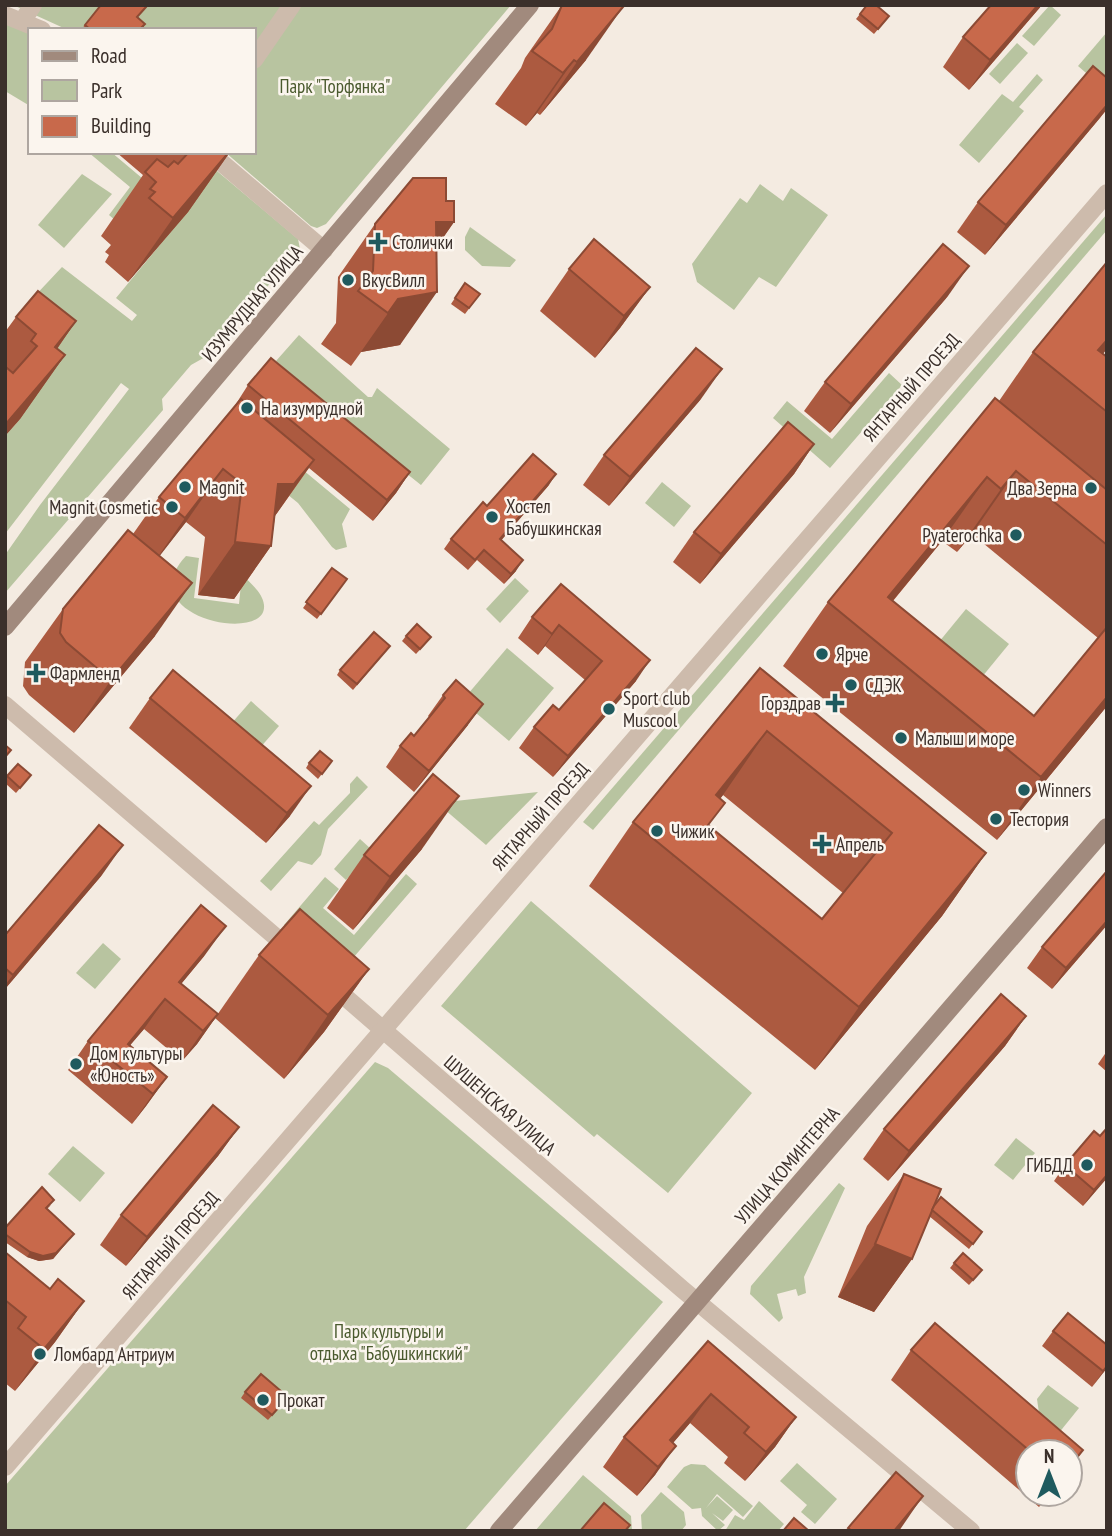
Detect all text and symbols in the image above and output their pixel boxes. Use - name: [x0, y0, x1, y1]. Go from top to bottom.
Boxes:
- legend: [28, 28, 256, 154]
- text: Road: [91, 42, 127, 69]
- park label: Парк "Торфянка": [279, 74, 391, 98]
- text: Park: [91, 77, 122, 104]
- text: Building: [91, 112, 151, 139]
- place label: Столички: [392, 230, 453, 254]
- marker: Столички: [370, 234, 386, 250]
- street label: ИЗУМРУДНАЯ УЛИЦА: [196, 240, 308, 366]
- place label: ВкусВилл: [362, 268, 425, 292]
- marker: ВкусВилл: [340, 272, 356, 288]
- street label: ЯНТАРНЫЙ ПРОЕЗД: [857, 328, 965, 446]
- place label: На изумрудной: [261, 396, 363, 420]
- marker: На изумрудной: [239, 400, 255, 416]
- place label: Magnit: [199, 475, 245, 499]
- place label: Два Зерна: [1007, 476, 1077, 500]
- marker: Magnit: [177, 479, 193, 495]
- marker: Два Зерна: [1083, 480, 1099, 496]
- place label: Хостел Бабушкинская: [506, 494, 602, 540]
- place label: Magnit Cosmetic: [49, 495, 158, 519]
- marker: Magnit Cosmetic: [164, 499, 180, 515]
- marker: Хостел Бабушкинская: [484, 509, 500, 525]
- place label: Pyaterochka: [922, 523, 1002, 547]
- marker: Pyaterochka: [1008, 527, 1024, 543]
- place label: Ярче: [836, 642, 869, 666]
- marker: Ярче: [814, 646, 830, 662]
- place label: Фармленд: [50, 661, 121, 685]
- marker: Фармленд: [28, 665, 44, 681]
- place label: СДЭК: [865, 673, 902, 697]
- marker: СДЭК: [843, 677, 859, 693]
- place label: Sport club Muscool: [623, 686, 690, 732]
- place label: Горздрав: [761, 691, 821, 715]
- marker: Горздрав: [827, 695, 843, 711]
- marker: Sport club Muscool: [601, 701, 617, 717]
- place label: Малыш и море: [915, 726, 1015, 750]
- marker: Малыш и море: [893, 730, 909, 746]
- street label: ЯНТАРНЫЙ ПРОЕЗД: [486, 757, 594, 875]
- place label: Winners: [1038, 778, 1091, 802]
- marker: Winners: [1016, 782, 1032, 798]
- place label: Тестория: [1010, 807, 1069, 831]
- marker: Тестория: [988, 811, 1004, 827]
- place label: Чижик: [671, 819, 715, 843]
- marker: Чижик: [649, 823, 665, 839]
- place label: Апрель: [836, 832, 884, 856]
- marker: Апрель: [814, 836, 830, 852]
- place label: Дом культуры «Юность»: [90, 1041, 182, 1087]
- street label: ШУШЕНСКАЯ УЛИЦА: [439, 1050, 561, 1160]
- marker: Дом культуры «Юность»: [68, 1056, 84, 1072]
- street label: УЛИЦА КОМИНТЕРНА: [730, 1101, 844, 1229]
- place label: ГИБДД: [1026, 1153, 1073, 1177]
- marker: ГИБДД: [1079, 1157, 1095, 1173]
- street label: ЯНТАРНЫЙ ПРОЕЗД: [116, 1186, 224, 1304]
- park label: Парк культуры и отдыха "Бабушкинский": [310, 1319, 468, 1365]
- place label: Ломбард Антриум: [53, 1342, 175, 1366]
- marker: Ломбард Антриум: [32, 1346, 48, 1362]
- place label: Прокат: [277, 1388, 325, 1412]
- marker: Прокат: [255, 1392, 271, 1408]
- north arrow: [1014, 1438, 1084, 1508]
- text: N: [1044, 1444, 1054, 1468]

